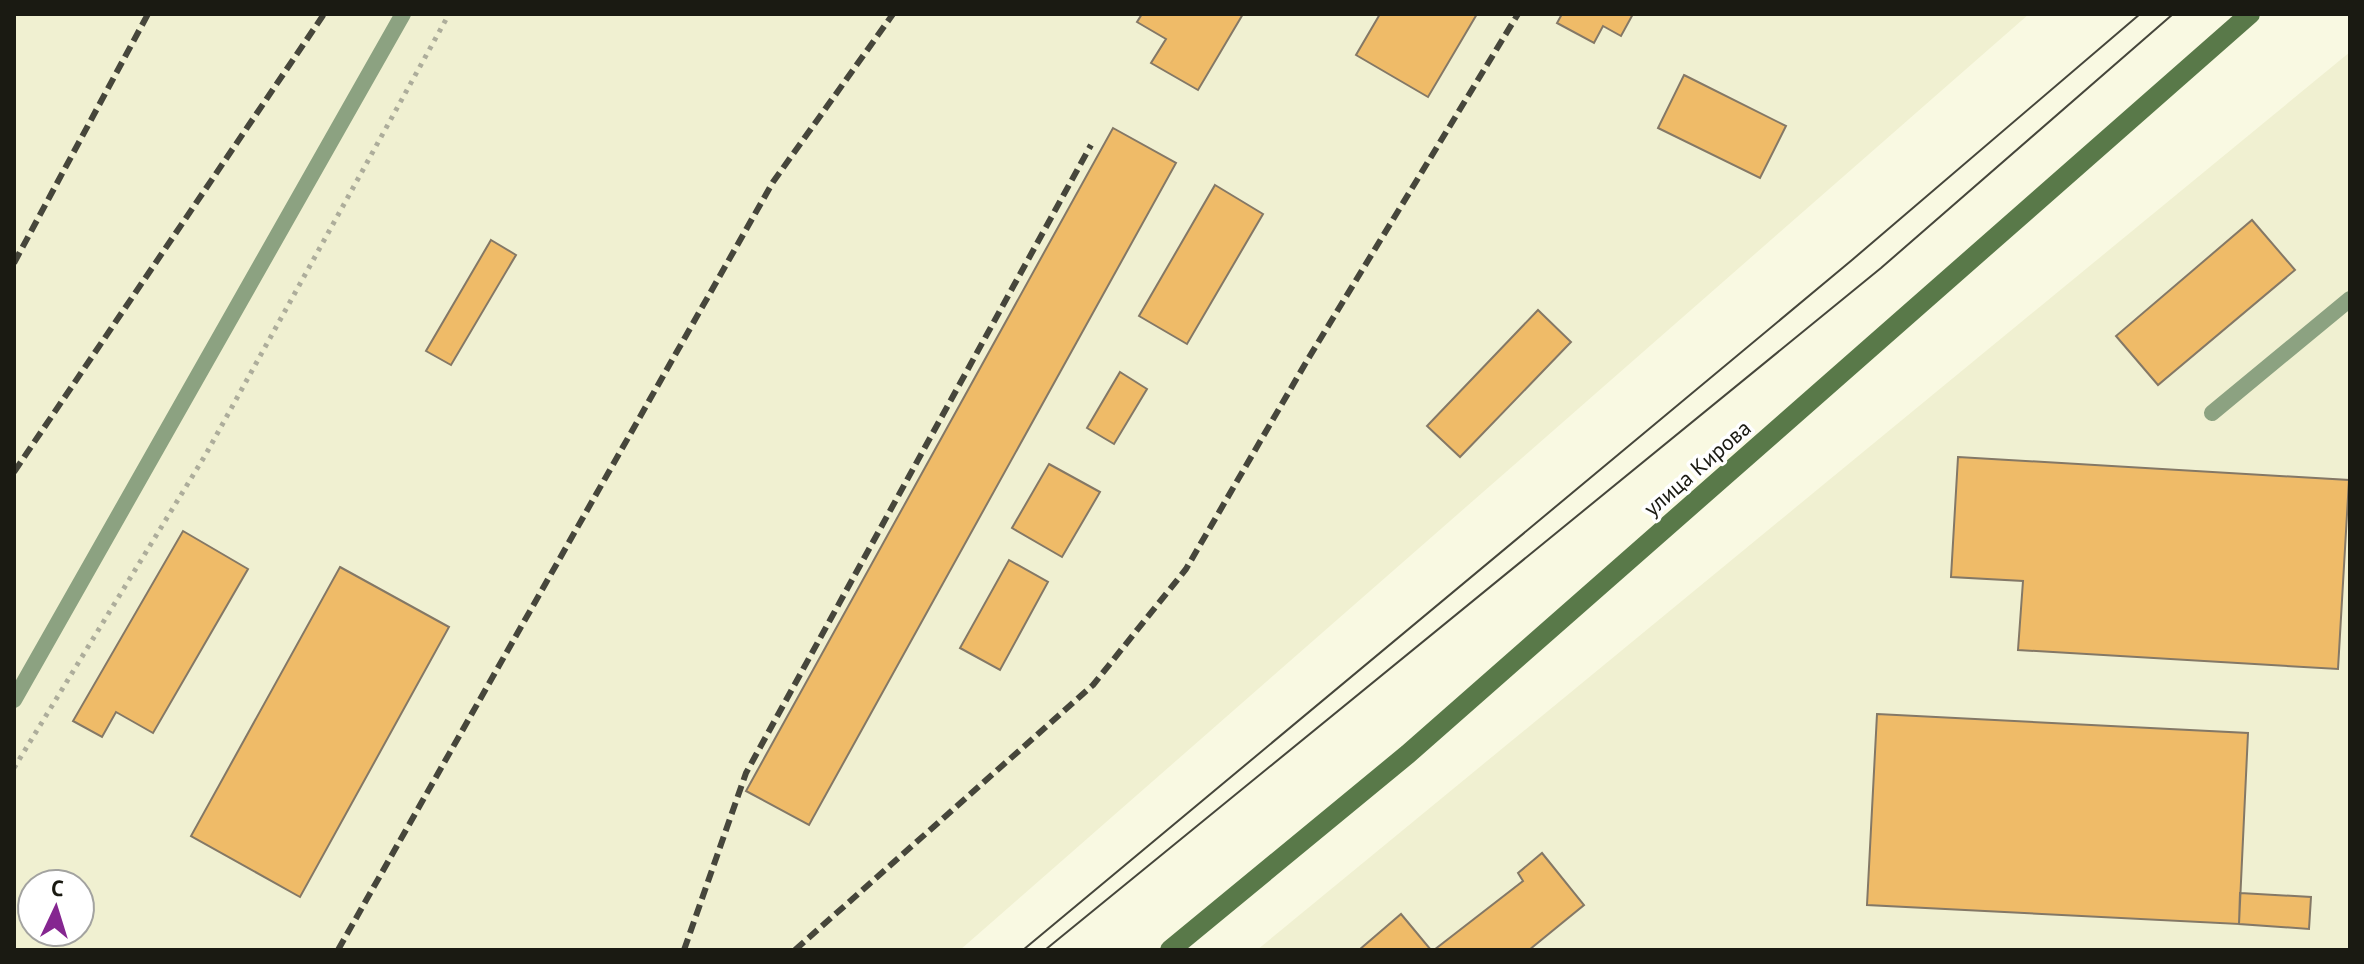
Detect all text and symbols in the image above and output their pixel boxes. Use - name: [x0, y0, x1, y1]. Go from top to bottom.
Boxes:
- street label: улица Кирова: [1638, 414, 1756, 522]
- north arrow: [16, 868, 96, 948]
- text: С: [50, 874, 65, 902]

